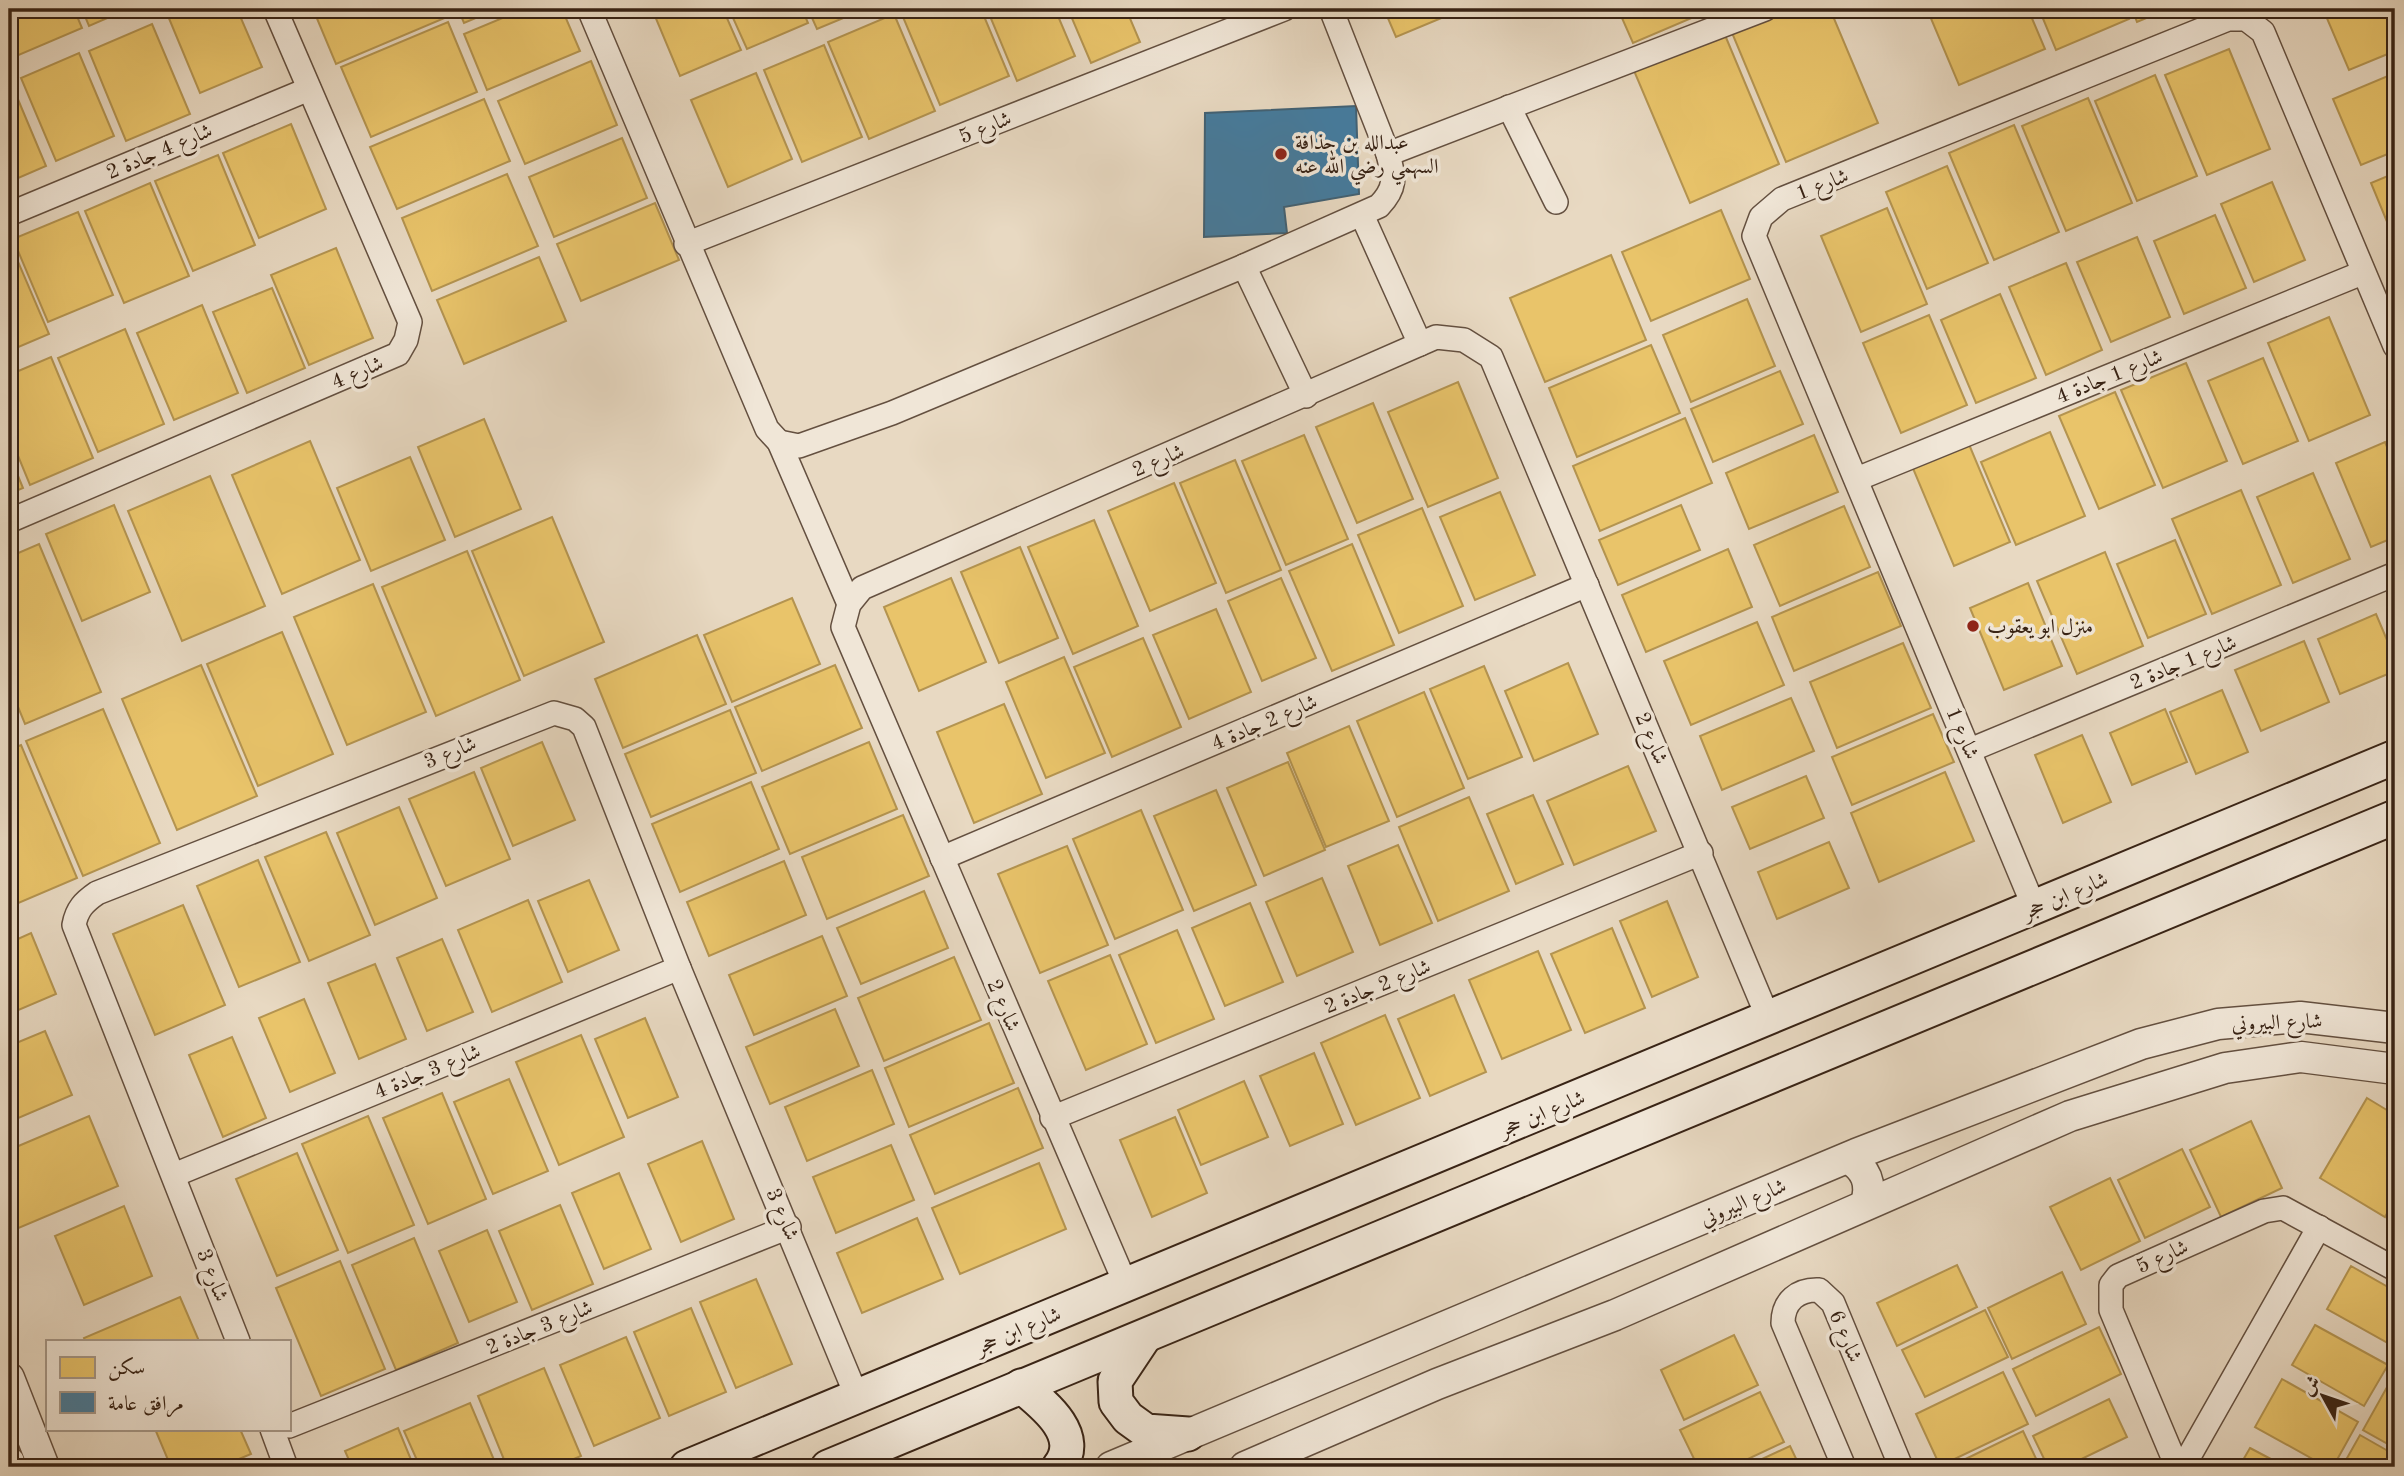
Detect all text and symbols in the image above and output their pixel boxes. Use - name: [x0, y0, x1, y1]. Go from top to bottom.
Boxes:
- street label: شارع 5: [956, 108, 1017, 154]
- street label: شارع 4 جادة 2: [103, 121, 218, 190]
- place label: عبدالله بن حذافة السهمي رضي الله عنه: [1295, 133, 1439, 186]
- marker: عبدالله بن حذافة السهمي رضي الله عنه: [1273, 146, 1289, 162]
- street label: شارع 1: [1793, 166, 1854, 211]
- street label: شارع 1 جادة 4: [2053, 346, 2168, 414]
- street label: شارع 4: [328, 353, 389, 399]
- street label: شارع 2: [1129, 441, 1190, 487]
- place label: منزل ابو يعقوب: [1987, 617, 2093, 639]
- marker: منزل ابو يعقوب: [1965, 618, 1981, 634]
- street label: شارع 1 جادة 2: [2127, 632, 2242, 700]
- street label: شارع 2 جادة 4: [1208, 692, 1323, 761]
- street label: شارع 1: [1936, 704, 1982, 765]
- street label: شارع 2: [1625, 709, 1671, 770]
- street label: شارع 3: [421, 733, 482, 779]
- street label: شارع ابن حجر: [2018, 869, 2114, 930]
- street label: شارع 2 جادة 2: [1321, 956, 1436, 1024]
- street label: شارع 2: [977, 976, 1023, 1037]
- street label: شارع البيروني: [2231, 1011, 2323, 1042]
- street label: شارع 3 جادة 4: [371, 1041, 486, 1109]
- street label: شارع ابن حجر: [1495, 1088, 1591, 1147]
- street label: شارع البيروني: [1698, 1176, 1792, 1236]
- street label: شارع 3: [756, 1185, 802, 1246]
- street label: شارع 5: [2133, 1237, 2194, 1284]
- street label: شارع 3: [186, 1246, 231, 1307]
- street label: شارع 3 جادة 2: [483, 1297, 598, 1365]
- street label: شارع ابن حجر: [971, 1304, 1067, 1365]
- street label: شارع 6: [1819, 1307, 1865, 1368]
- legend: [46, 1340, 290, 1430]
- text: سكن: [108, 1356, 145, 1381]
- north arrow: [2288, 1360, 2358, 1430]
- text: ش: [2299, 1373, 2325, 1400]
- text: مرافق عامة: [108, 1394, 184, 1418]

